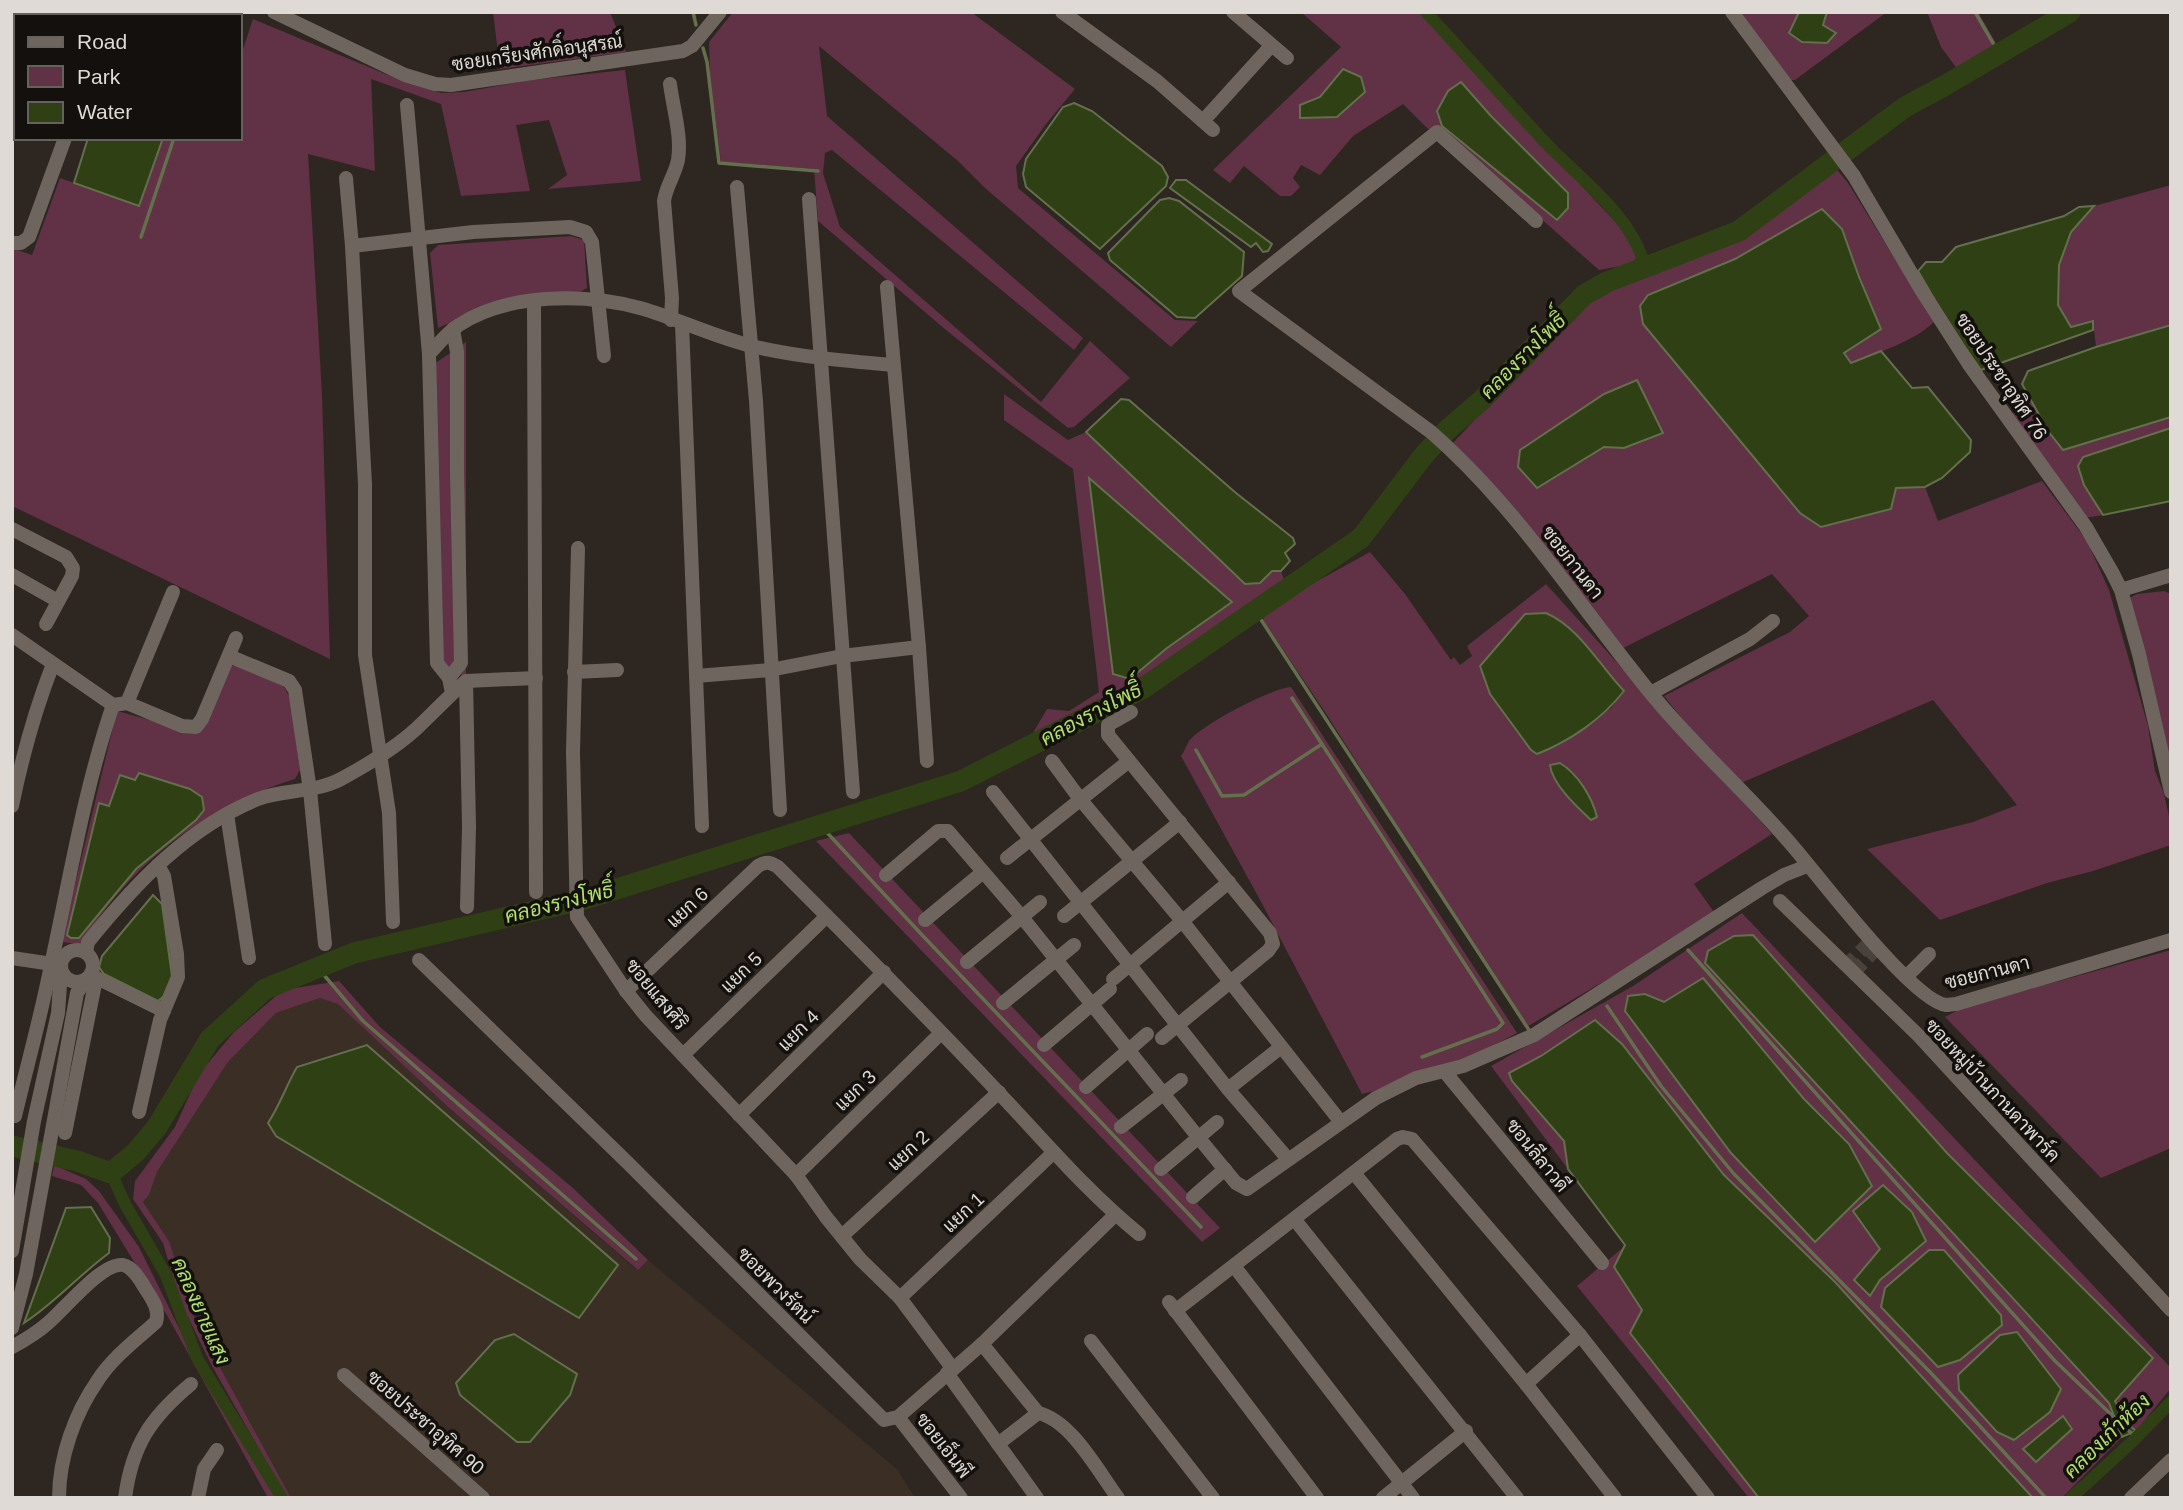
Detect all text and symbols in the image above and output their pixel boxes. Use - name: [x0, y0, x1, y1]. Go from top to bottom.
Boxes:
- legend: [14, 14, 242, 140]
- street label: ซอยเกรียงศักดิ์อนุสรณ์: [449, 22, 624, 77]
- text: Road: [77, 30, 127, 53]
- text: Park: [77, 65, 121, 88]
- text: Water: [77, 100, 132, 123]
- water label: คลองรางโพธิ์: [1470, 300, 1573, 403]
- street label: ซอยประชาอุทิศ 76: [1950, 309, 2052, 445]
- street label: ซอยกานดา: [1538, 522, 1607, 603]
- water label: คลองรางโพธิ์: [1033, 668, 1149, 750]
- water label: คลองรางโพธิ์: [500, 869, 619, 927]
- street label: แยก 6: [662, 883, 712, 932]
- street label: แยก 5: [717, 948, 766, 997]
- street label: ซอยกานดา: [1943, 952, 2032, 993]
- street label: ซอยแสงศิริ: [622, 955, 692, 1034]
- street label: แยก 4: [774, 1005, 823, 1055]
- street label: ซอยหมู่บ้านกานดาพาร์ค: [1919, 1013, 2066, 1168]
- street label: แยก 3: [831, 1066, 880, 1115]
- street label: ซอนลีลาวดี: [1502, 1114, 1575, 1196]
- street label: แยก 2: [883, 1126, 933, 1175]
- street label: แยก 1: [938, 1188, 988, 1237]
- street label: ซอยพวงรัตน์: [733, 1242, 819, 1328]
- water label: คลองยายแสง: [168, 1254, 235, 1368]
- street label: ซอยประชาอุทิศ 90: [362, 1366, 488, 1480]
- water label: คลองเก้าห้อง: [2058, 1388, 2154, 1482]
- street label: ซอยเอ็นพี: [912, 1407, 978, 1482]

